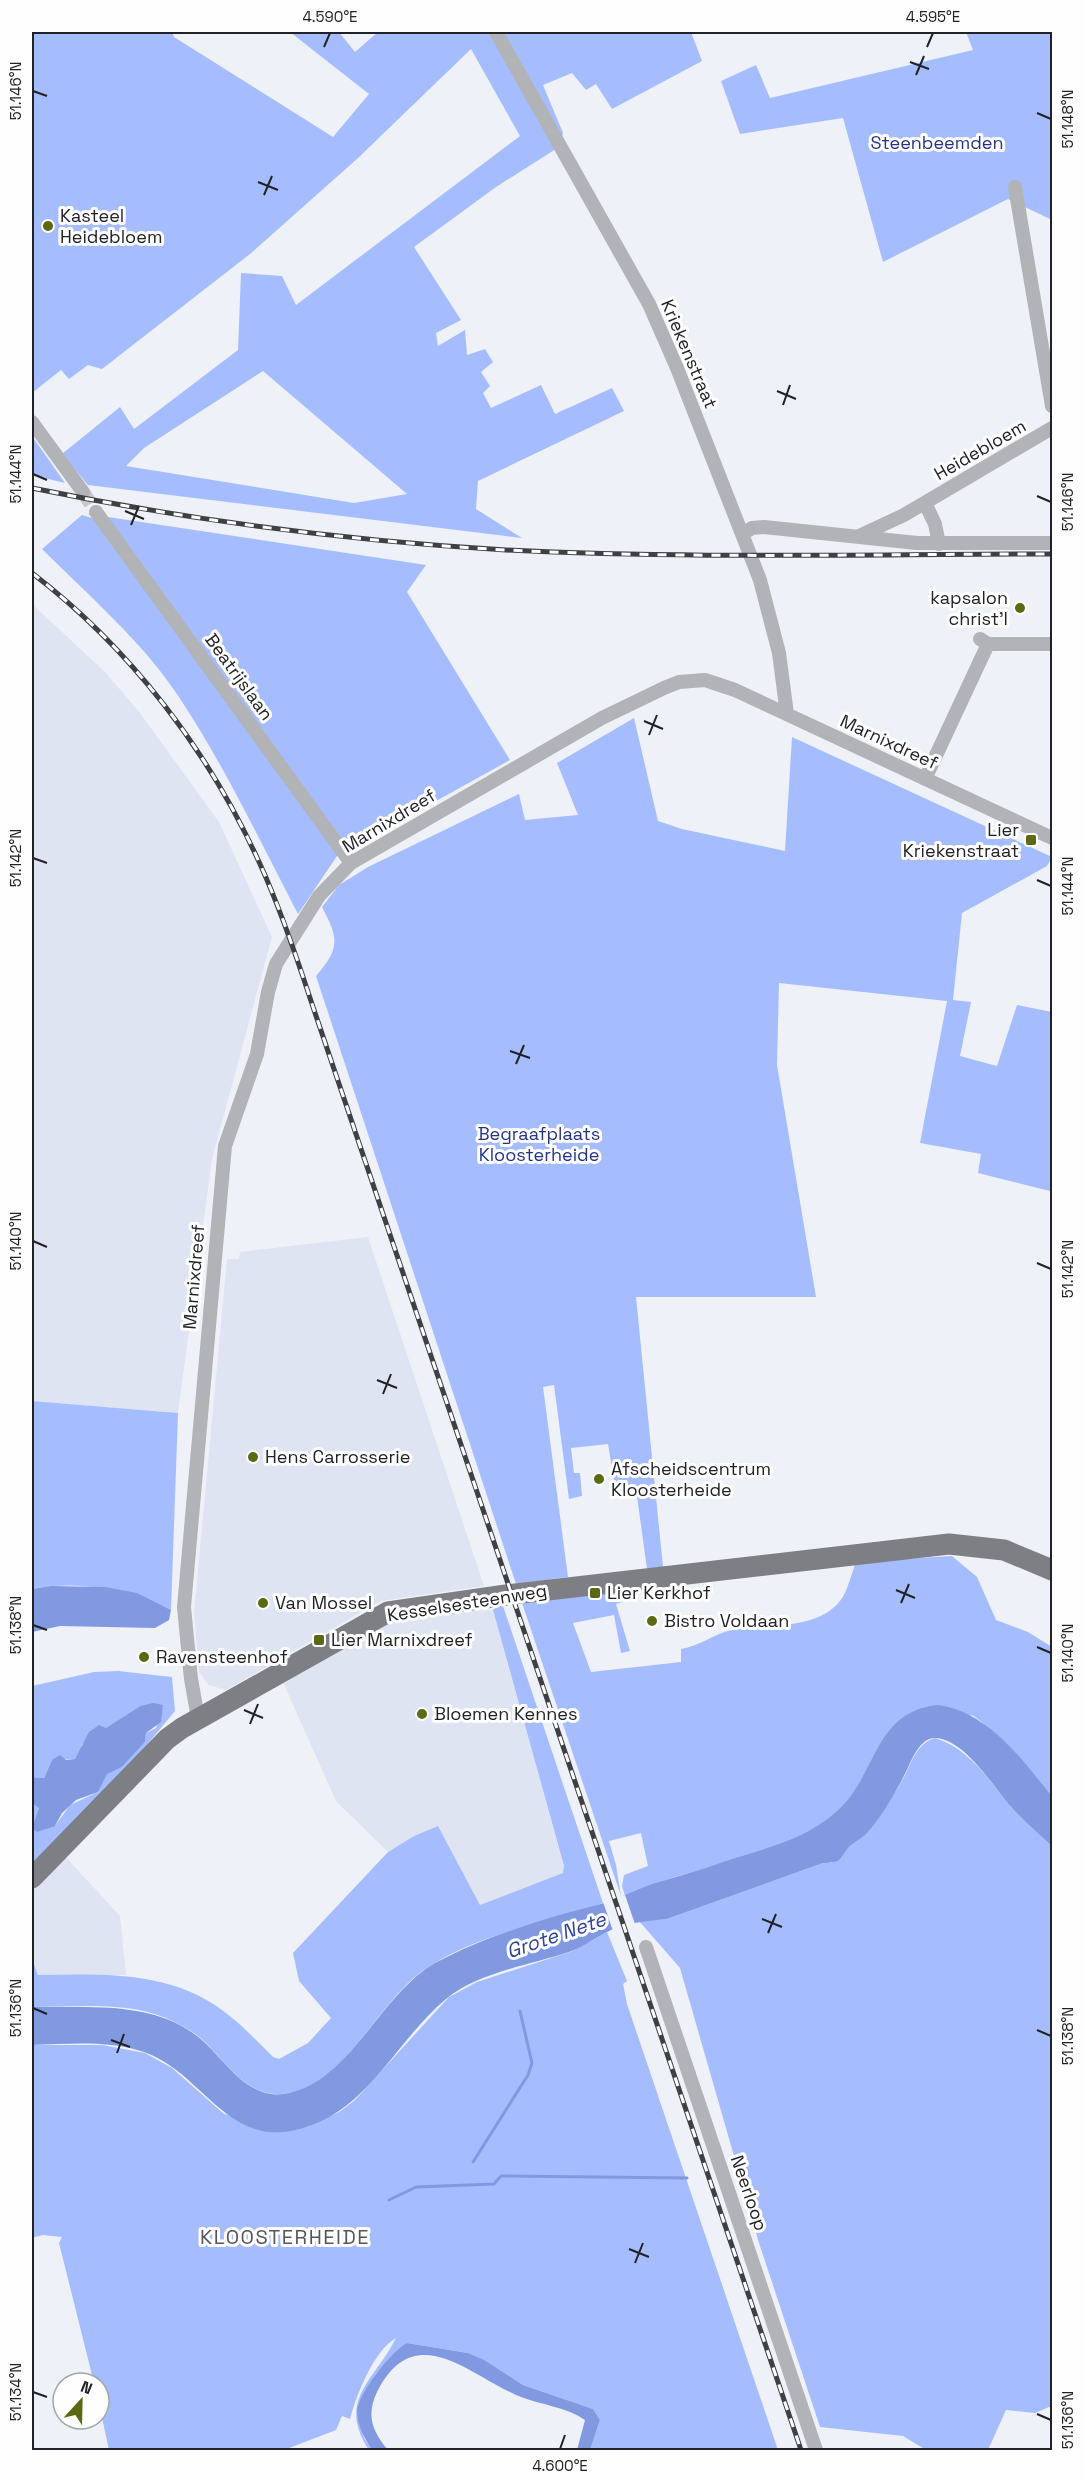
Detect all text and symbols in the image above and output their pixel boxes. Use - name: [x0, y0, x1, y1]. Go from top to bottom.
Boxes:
- text: 4.590°E: [302, 7, 358, 26]
- text: 4.595°E: [906, 7, 960, 26]
- text: 51.146°N: [6, 62, 25, 120]
- text: 51.148°N: [1058, 90, 1077, 148]
- park label: Steenbeemden: [870, 131, 1004, 154]
- place label: Kasteel Heidebloem: [60, 204, 162, 248]
- marker: Kasteel Heidebloem: [41, 219, 55, 233]
- street label: Kriekenstraat: [656, 296, 723, 412]
- street label: Heidebloem: [930, 414, 1030, 485]
- text: 51.144°N: [6, 445, 25, 503]
- text: 51.146°N: [1058, 473, 1077, 531]
- place label: kapsalon christ'l: [930, 586, 1008, 630]
- marker: kapsalon christ'l: [1013, 601, 1027, 615]
- street label: Beatrijslaan: [200, 629, 279, 725]
- street label: Marnixdreef: [837, 709, 942, 774]
- street label: Marnixdreef: [338, 784, 440, 858]
- place label: Lier Kriekenstraat: [903, 818, 1019, 862]
- text: 51.142°N: [6, 829, 25, 887]
- marker: Lier Kriekenstraat: [1024, 833, 1038, 847]
- text: 51.144°N: [1058, 857, 1077, 915]
- park label: Begraafplaats Kloosterheide: [478, 1122, 600, 1166]
- text: 51.140°N: [6, 1211, 25, 1271]
- street label: Marnixdreef: [177, 1224, 210, 1330]
- text: 51.142°N: [1058, 1240, 1077, 1298]
- place label: Hens Carrosserie: [265, 1445, 410, 1468]
- marker: Hens Carrosserie: [246, 1450, 260, 1464]
- place label: Afscheidscentrum Kloosterheide: [611, 1457, 771, 1501]
- marker: Afscheidscentrum Kloosterheide: [592, 1472, 606, 1486]
- street label: Kesselsesteenweg: [385, 1579, 548, 1626]
- place label: Lier Kerkhof: [607, 1581, 711, 1604]
- marker: Lier Kerkhof: [588, 1586, 602, 1600]
- place label: Van Mossel: [275, 1591, 372, 1614]
- text: 51.138°N: [6, 1596, 25, 1654]
- marker: Van Mossel: [256, 1596, 270, 1610]
- place label: Bistro Voldaan: [664, 1609, 789, 1632]
- marker: Bistro Voldaan: [645, 1614, 659, 1628]
- text: 51.140°N: [1058, 1623, 1077, 1683]
- place label: Lier Marnixdreef: [331, 1628, 473, 1651]
- marker: Lier Marnixdreef: [312, 1633, 326, 1647]
- place label: Ravensteenhof: [156, 1645, 288, 1668]
- marker: Ravensteenhof: [137, 1650, 151, 1664]
- place label: Bloemen Kennes: [434, 1702, 577, 1725]
- marker: Bloemen Kennes: [415, 1707, 429, 1721]
- water label: Grote Nete: [503, 1905, 610, 1964]
- text: 51.136°N: [6, 1979, 25, 2037]
- text: 51.138°N: [1058, 2007, 1077, 2065]
- street label: Neerloop: [726, 2152, 773, 2234]
- district label: KLOOSTERHEIDE: [200, 2224, 370, 2250]
- text: 51.134°N: [6, 2363, 25, 2421]
- north arrow: [51, 2371, 111, 2431]
- text: N: [78, 2376, 95, 2399]
- text: 51.136°N: [1058, 2391, 1077, 2449]
- text: 4.600°E: [532, 2456, 588, 2475]

